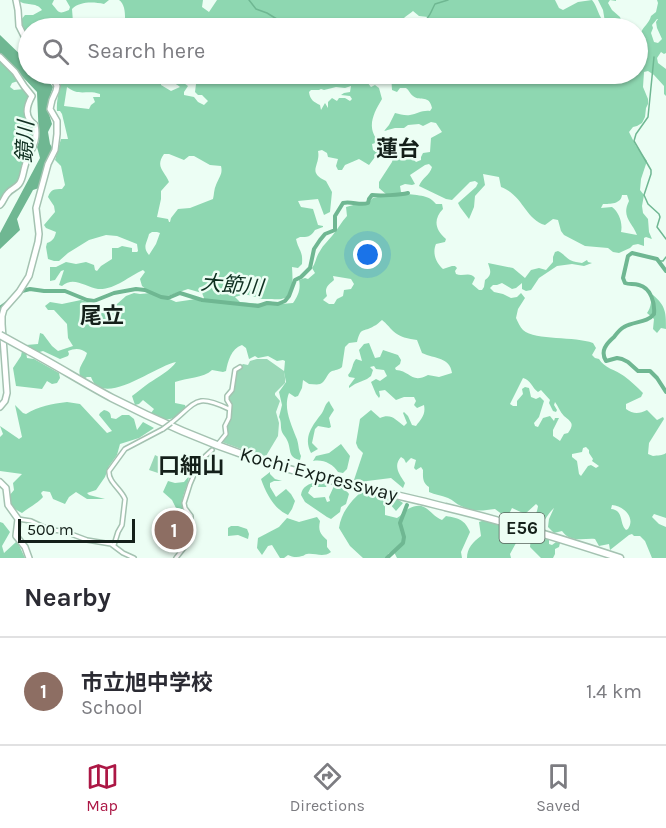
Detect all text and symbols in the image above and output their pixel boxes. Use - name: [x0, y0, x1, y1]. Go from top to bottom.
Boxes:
- search box: [18, 18, 648, 84]
- icon: search: [39, 35, 72, 68]
- text: Search here: [87, 38, 205, 64]
- water label: 鏡川: [12, 118, 38, 164]
- district label: 蓮台: [376, 136, 420, 162]
- your location: [353, 240, 382, 269]
- water label: 大節川: [200, 270, 266, 300]
- district label: 尾立: [80, 303, 124, 329]
- street label: Kochi Expressway: [237, 442, 400, 507]
- district label: 口細山: [158, 453, 224, 479]
- pin: 1: [154, 508, 194, 552]
- road number: E56: [500, 513, 544, 543]
- scale bar: [18, 516, 135, 544]
- text: 500 m: [27, 520, 74, 539]
- text: Nearby: [24, 582, 111, 613]
- text: 市立旭中学校: [81, 670, 213, 696]
- text: 1: [40, 680, 47, 703]
- text: 1.4 km: [586, 680, 642, 703]
- text: School: [81, 696, 143, 719]
- tab: Map: [86, 760, 119, 815]
- tab: Directions: [290, 760, 365, 815]
- tab: Saved: [536, 760, 580, 815]

